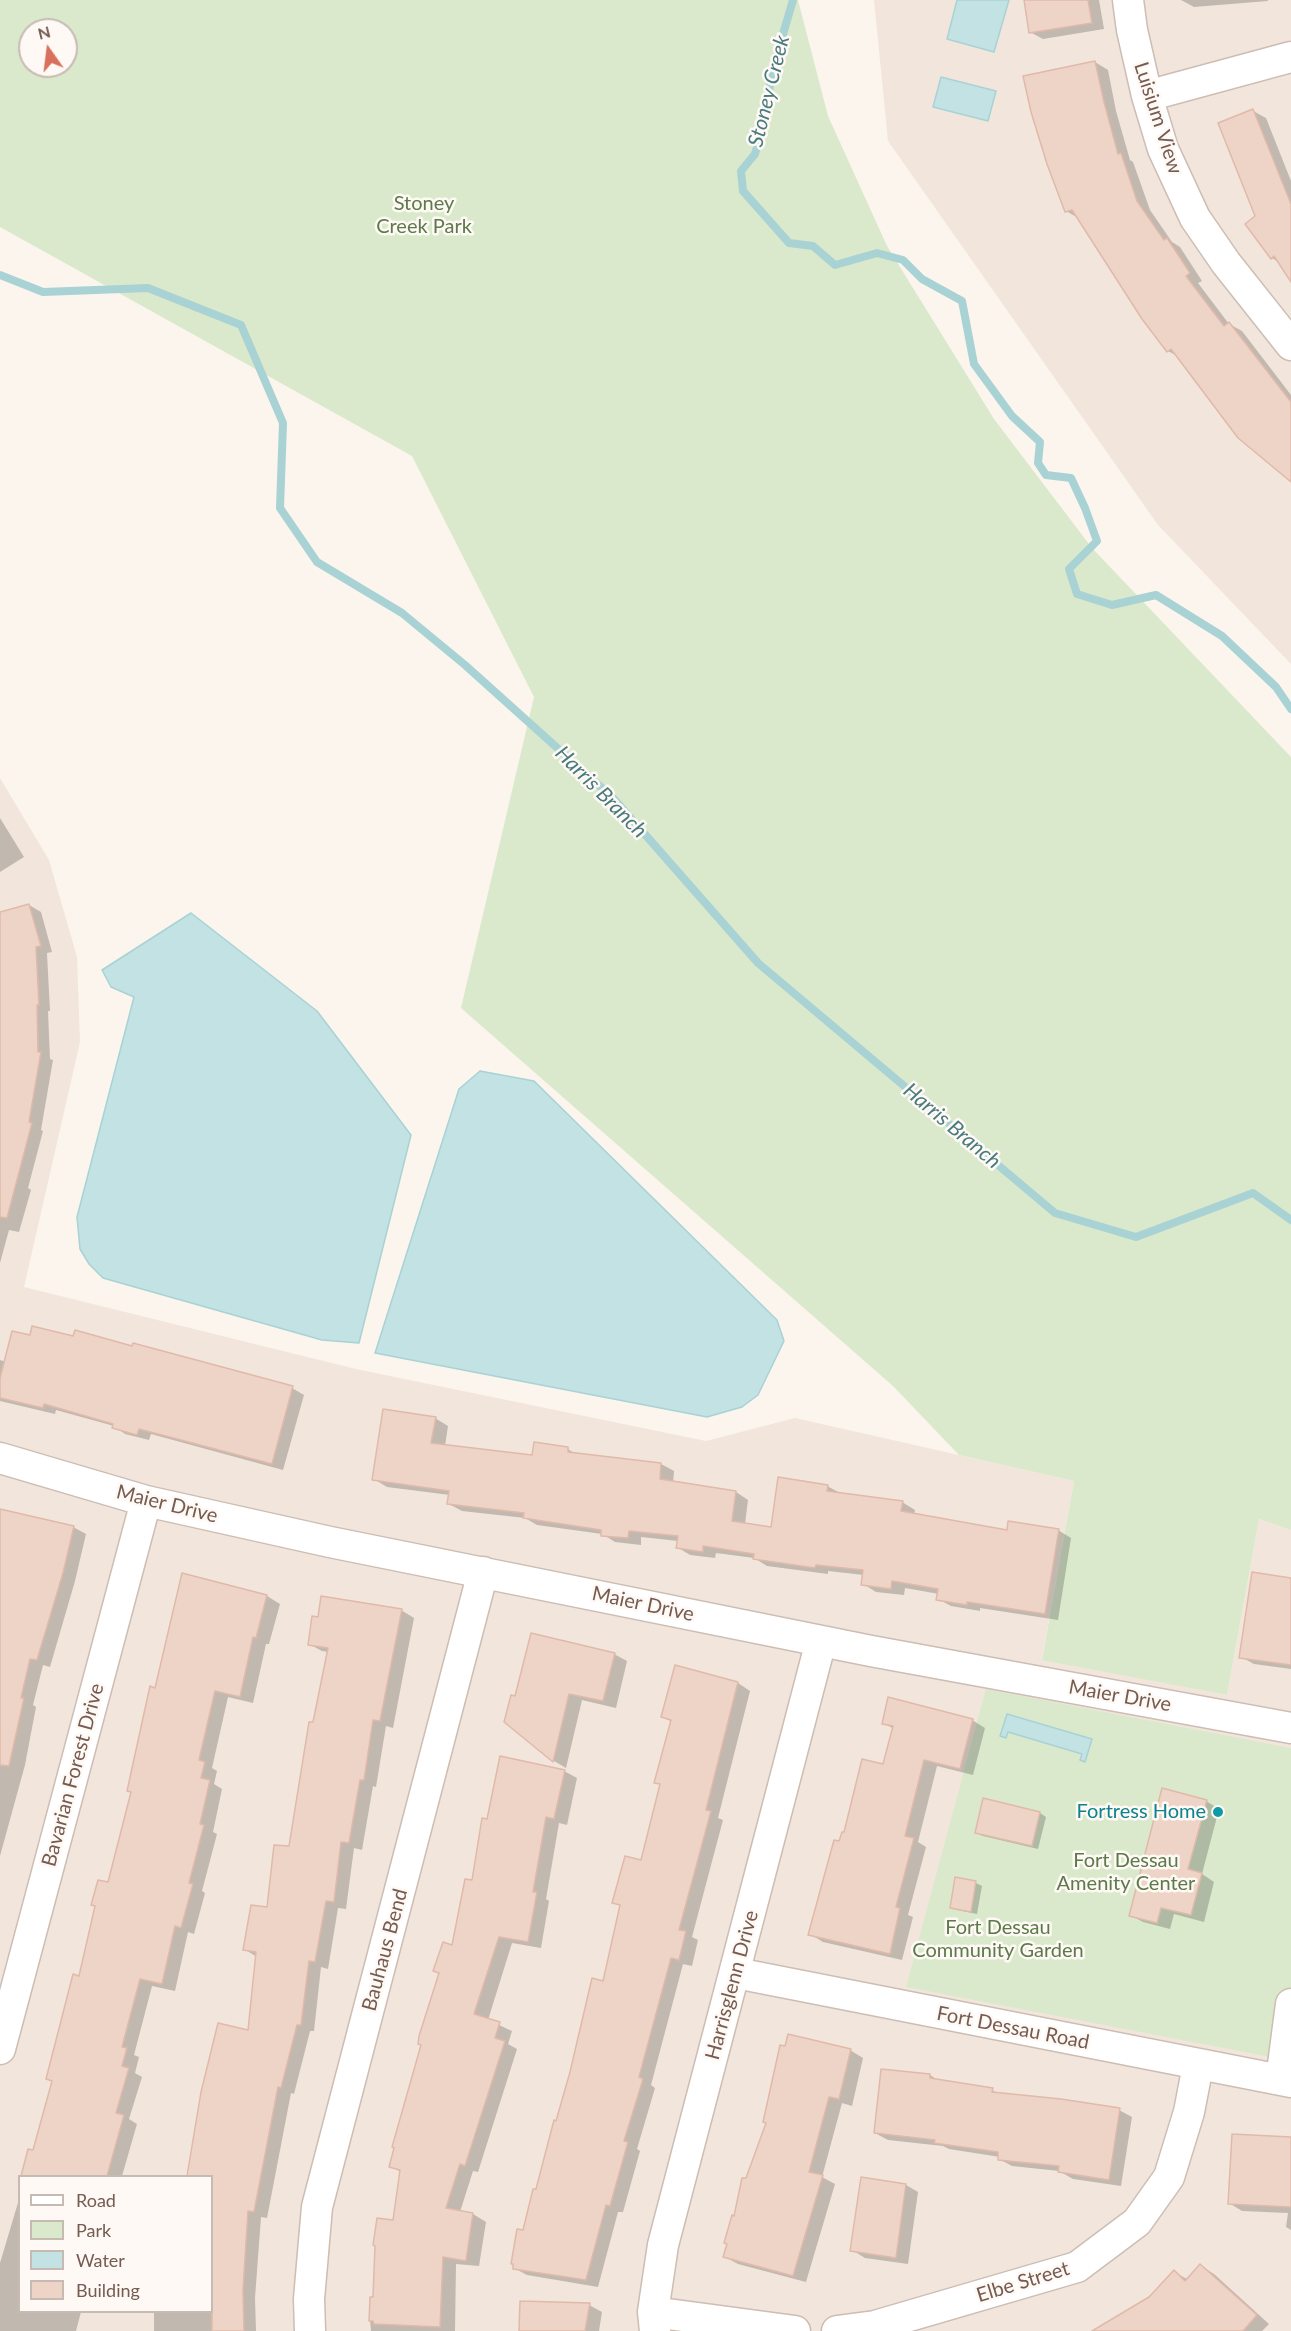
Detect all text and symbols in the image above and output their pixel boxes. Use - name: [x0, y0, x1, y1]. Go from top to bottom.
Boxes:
- north arrow: [18, 18, 78, 78]
- text: N: [36, 21, 52, 43]
- water label: Stoney Creek: [743, 33, 795, 149]
- street label: Luisium View: [1129, 59, 1187, 177]
- park label: Stoney Creek Park: [376, 192, 472, 239]
- water label: Harris Branch: [550, 741, 652, 843]
- water label: Harris Branch: [898, 1078, 1006, 1174]
- street label: Maier Drive: [114, 1480, 220, 1528]
- street label: Maier Drive: [590, 1581, 696, 1627]
- street label: Maier Drive: [1067, 1675, 1173, 1717]
- street label: Bavarian Forest Drive: [37, 1681, 109, 1869]
- place label: Fortress Home: [1077, 1800, 1206, 1824]
- marker: Fortress Home: [1211, 1805, 1225, 1819]
- park label: Fort Dessau Amenity Center: [1057, 1849, 1195, 1896]
- street label: Bauhaus Bend: [357, 1886, 413, 2014]
- street label: Harrisglenn Drive: [701, 1908, 763, 2062]
- park label: Fort Dessau Community Garden: [912, 1916, 1084, 1963]
- street label: Fort Dessau Road: [935, 2001, 1091, 2055]
- legend: [18, 2175, 213, 2313]
- text: Road: [76, 2189, 116, 2211]
- text: Park: [76, 2219, 111, 2241]
- text: Water: [76, 2249, 125, 2271]
- street label: Elbe Street: [974, 2257, 1072, 2307]
- text: Building: [76, 2279, 140, 2301]

